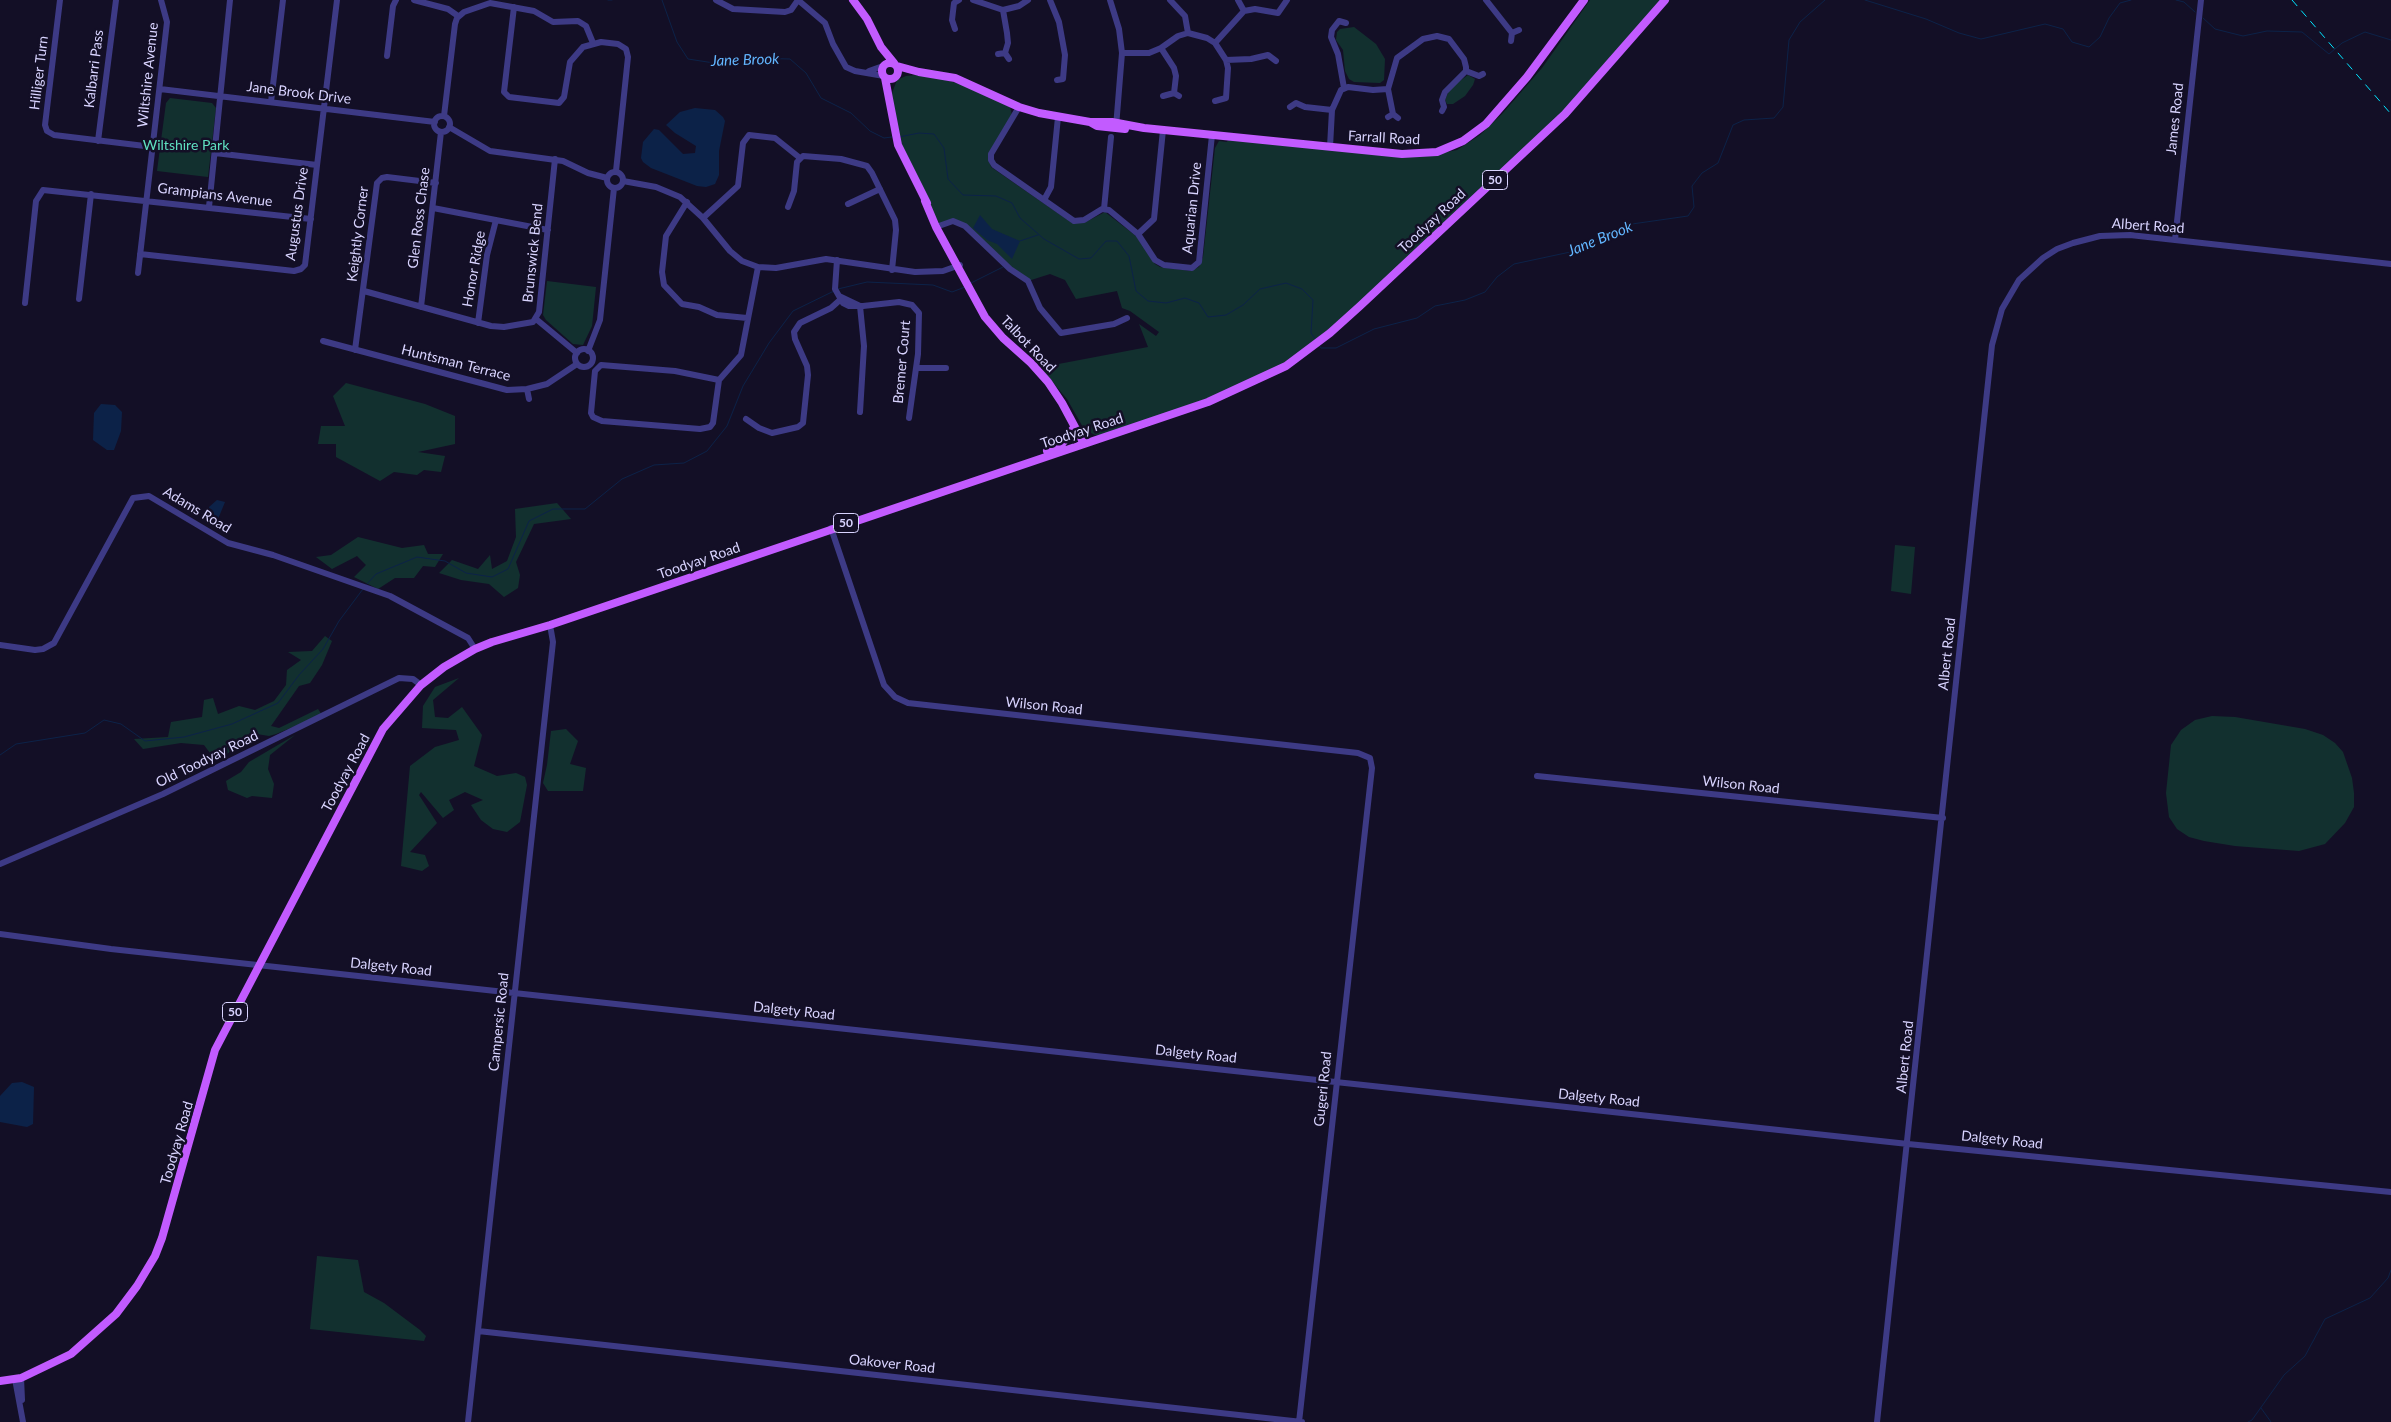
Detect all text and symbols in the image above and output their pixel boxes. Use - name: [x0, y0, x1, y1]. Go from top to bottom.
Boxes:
- street label: Wiltshire Avenue: [134, 22, 162, 128]
- street label: Kalbarri Pass: [81, 29, 107, 109]
- street label: Hilliger Turn: [26, 35, 52, 111]
- water label: Jane Brook: [710, 50, 780, 70]
- street label: Jane Brook Drive: [246, 78, 352, 108]
- street label: James Road: [2163, 82, 2187, 156]
- street label: Farrall Road: [1348, 128, 1420, 148]
- park label: Wiltshire Park: [143, 137, 229, 153]
- street label: Aquarian Drive: [1179, 161, 1205, 255]
- street label: Augustus Drive: [282, 166, 312, 262]
- street label: Glen Ross Chase: [404, 166, 434, 270]
- road number: 50: [1482, 170, 1508, 190]
- street label: Grampians Avenue: [157, 180, 273, 210]
- street label: Keightly Corner: [344, 185, 372, 283]
- street label: Toodyay Road: [1395, 186, 1469, 256]
- street label: Brunswick Bend: [519, 203, 547, 303]
- street label: Albert Road: [2111, 215, 2185, 237]
- water label: Jane Brook: [1565, 218, 1635, 260]
- street label: Honor Ridge: [459, 229, 489, 309]
- street label: Talbot Road: [997, 312, 1059, 376]
- street label: Bremer Court: [890, 320, 914, 404]
- street label: Huntsman Terrace: [400, 341, 512, 385]
- street label: Toodyay Road: [1039, 410, 1125, 452]
- street label: Adams Road: [160, 483, 234, 537]
- road number: 50: [834, 514, 858, 532]
- street label: Toodyay Road: [656, 539, 742, 583]
- street label: Albert Road: [1935, 617, 1959, 691]
- street label: Wilson Road: [1005, 694, 1083, 718]
- street label: Old Toodyay Road: [153, 727, 261, 791]
- street label: Toodyay Road: [318, 731, 374, 815]
- street label: Wilson Road: [1702, 773, 1780, 797]
- street label: Dalgety Road: [349, 954, 433, 980]
- street label: Campersic Road: [485, 972, 513, 1072]
- street label: Dalgety Road: [752, 998, 836, 1024]
- road number: 50: [222, 1002, 248, 1022]
- street label: Albert Road: [1893, 1020, 1917, 1094]
- street label: Dalgety Road: [1154, 1041, 1238, 1067]
- street label: Gugeri Road: [1311, 1051, 1335, 1127]
- street label: Dalgety Road: [1557, 1085, 1641, 1111]
- street label: Toodyay Road: [157, 1099, 197, 1187]
- street label: Dalgety Road: [1960, 1127, 2044, 1153]
- street label: Oakover Road: [848, 1351, 936, 1377]

